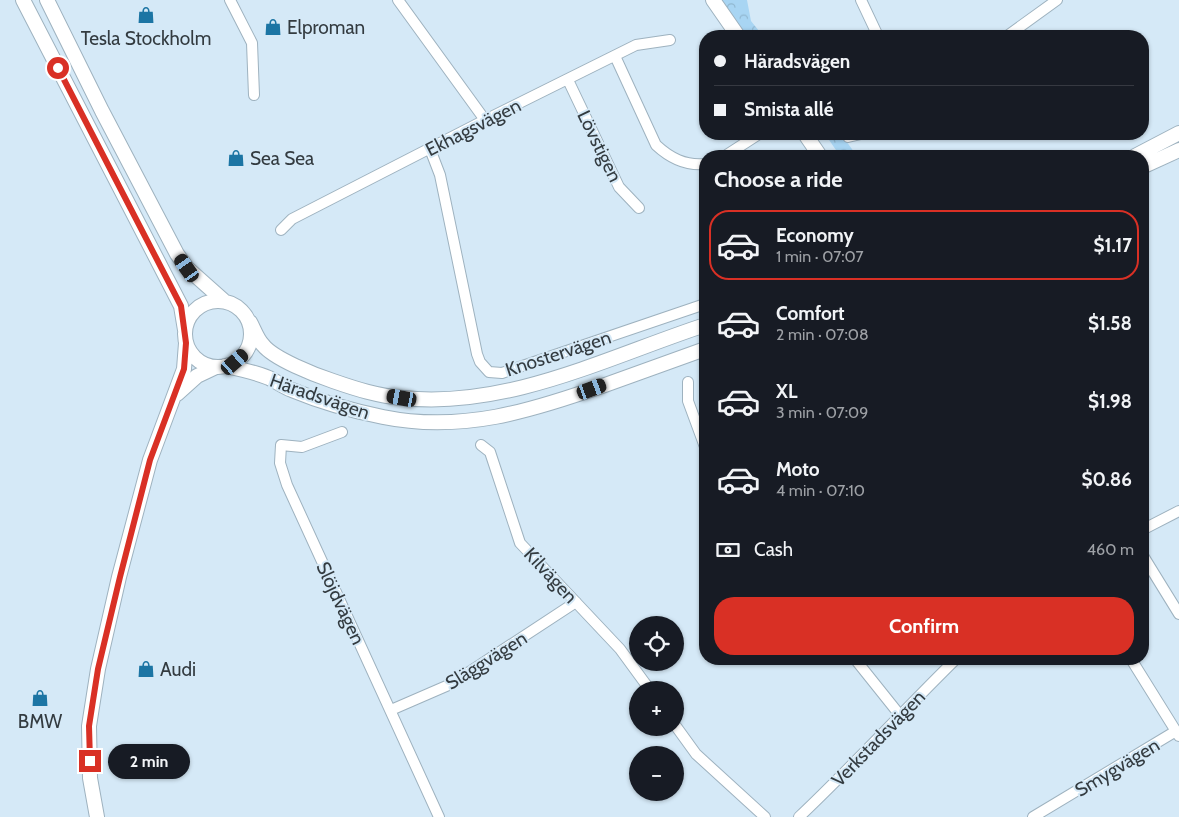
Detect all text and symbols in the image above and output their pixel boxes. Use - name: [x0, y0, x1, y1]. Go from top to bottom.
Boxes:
- shop icon: Tesla Stockholm: [136, 5, 156, 25]
- place label: Elproman: [287, 16, 365, 39]
- shop icon: Elproman: [263, 17, 283, 37]
- place label: Tesla Stockholm: [81, 27, 211, 50]
- text: Häradsvägen: [744, 50, 850, 73]
- route start: [47, 57, 69, 79]
- street label: Ekhagsvägen: [422, 94, 525, 161]
- text: Smista allé: [744, 98, 833, 121]
- street label: Lövstigen: [572, 107, 627, 186]
- place label: Sea Sea: [250, 147, 314, 170]
- shop icon: Sea Sea: [226, 148, 246, 168]
- text: Choose a ride: [714, 166, 843, 193]
- icon: car: [716, 223, 761, 268]
- text: Economy: [776, 224, 854, 247]
- text: $1.17: [1093, 234, 1132, 257]
- text: 1 min · 07:07: [776, 247, 864, 266]
- car: [172, 251, 201, 285]
- icon: car: [716, 301, 761, 346]
- text: Comfort: [776, 302, 845, 325]
- text: $1.58: [1088, 312, 1132, 335]
- text: 2 min · 07:08: [776, 325, 869, 344]
- street label: Knostervägen: [502, 326, 614, 381]
- car: [218, 346, 251, 378]
- street label: Häradsvägen: [267, 369, 373, 424]
- car: [575, 377, 608, 401]
- icon: car: [716, 379, 761, 424]
- text: XL: [776, 380, 797, 403]
- car: [385, 388, 418, 408]
- text: $1.98: [1088, 390, 1132, 413]
- text: 3 min · 07:09: [776, 403, 868, 422]
- icon: car: [716, 457, 761, 502]
- text: Moto: [776, 458, 820, 481]
- text: $0.86: [1081, 468, 1132, 491]
- text: 4 min · 07:10: [776, 481, 865, 500]
- icon: cash: [714, 536, 742, 564]
- text: Cash: [754, 538, 793, 561]
- text: 460 m: [1087, 540, 1134, 559]
- street label: Kilvägen: [519, 543, 582, 608]
- street label: Slöjdvägen: [311, 558, 370, 648]
- button: Confirm: [714, 597, 1134, 655]
- map controls: [629, 616, 684, 801]
- button: locate: [629, 616, 684, 671]
- street label: Släggvägen: [441, 626, 531, 694]
- place label: Audi: [160, 658, 196, 681]
- shop icon: Audi: [136, 659, 156, 679]
- button: +: [629, 681, 684, 736]
- street label: Verkstadsvägen: [827, 686, 930, 791]
- shop icon: BMW: [30, 688, 50, 708]
- place label: BMW: [18, 710, 62, 733]
- street label: Smygvägen: [1071, 733, 1164, 802]
- callout: 2 min: [108, 744, 190, 778]
- button: −: [629, 746, 684, 801]
- route end: [79, 750, 101, 772]
- text: 2 min: [130, 752, 168, 771]

